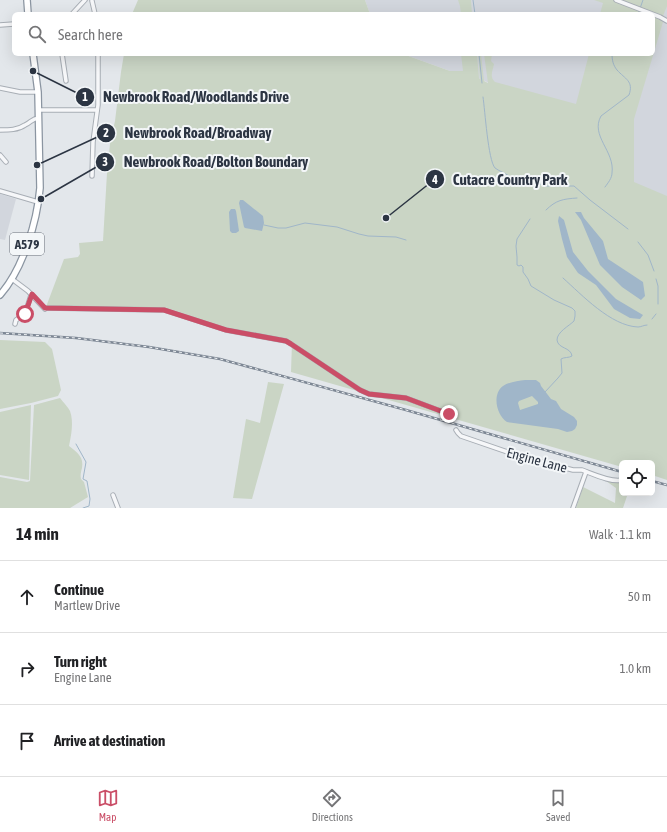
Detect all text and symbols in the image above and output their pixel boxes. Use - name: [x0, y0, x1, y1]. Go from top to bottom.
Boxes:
- search box: [12, 12, 655, 56]
- icon: search: [26, 23, 48, 45]
- text: Search here: [58, 26, 123, 43]
- callout: Newbrook Road/Woodlands Drive: [75, 83, 297, 110]
- text: Newbrook Road/Woodlands Drive: [103, 88, 289, 105]
- text: 1: [82, 90, 88, 104]
- callout: Newbrook Road/Broadway: [96, 119, 279, 146]
- text: Newbrook Road/Broadway: [124, 124, 272, 141]
- text: 2: [103, 126, 109, 140]
- callout: Newbrook Road/Bolton Boundary: [95, 148, 316, 175]
- text: Newbrook Road/Bolton Boundary: [124, 153, 309, 170]
- text: 3: [102, 155, 108, 169]
- callout: Cutacre Country Park: [425, 166, 575, 193]
- text: Cutacre Country Park: [453, 171, 568, 188]
- text: 4: [431, 173, 438, 187]
- road number: A579: [10, 233, 44, 255]
- route start: [16, 305, 34, 323]
- route end: [440, 405, 458, 423]
- street label: Engine Lane: [505, 444, 569, 476]
- map controls: [619, 460, 655, 496]
- button: locate: [619, 460, 655, 496]
- text: 14 min: [16, 524, 59, 544]
- text: Walk · 1.1 km: [589, 527, 651, 542]
- text: Continue: [54, 581, 104, 598]
- icon: ahead: [16, 586, 38, 608]
- text: 50 m: [628, 589, 651, 604]
- text: Martlew Drive: [54, 598, 120, 613]
- text: Turn right: [54, 653, 107, 670]
- icon: right: [16, 658, 38, 680]
- text: 1.0 km: [620, 661, 651, 676]
- text: Engine Lane: [54, 670, 112, 685]
- icon: arrive: [16, 730, 38, 752]
- text: Arrive at destination: [54, 732, 165, 749]
- tab: Map: [97, 787, 119, 823]
- tab: Directions: [312, 787, 353, 823]
- tab: Saved: [546, 787, 570, 823]

